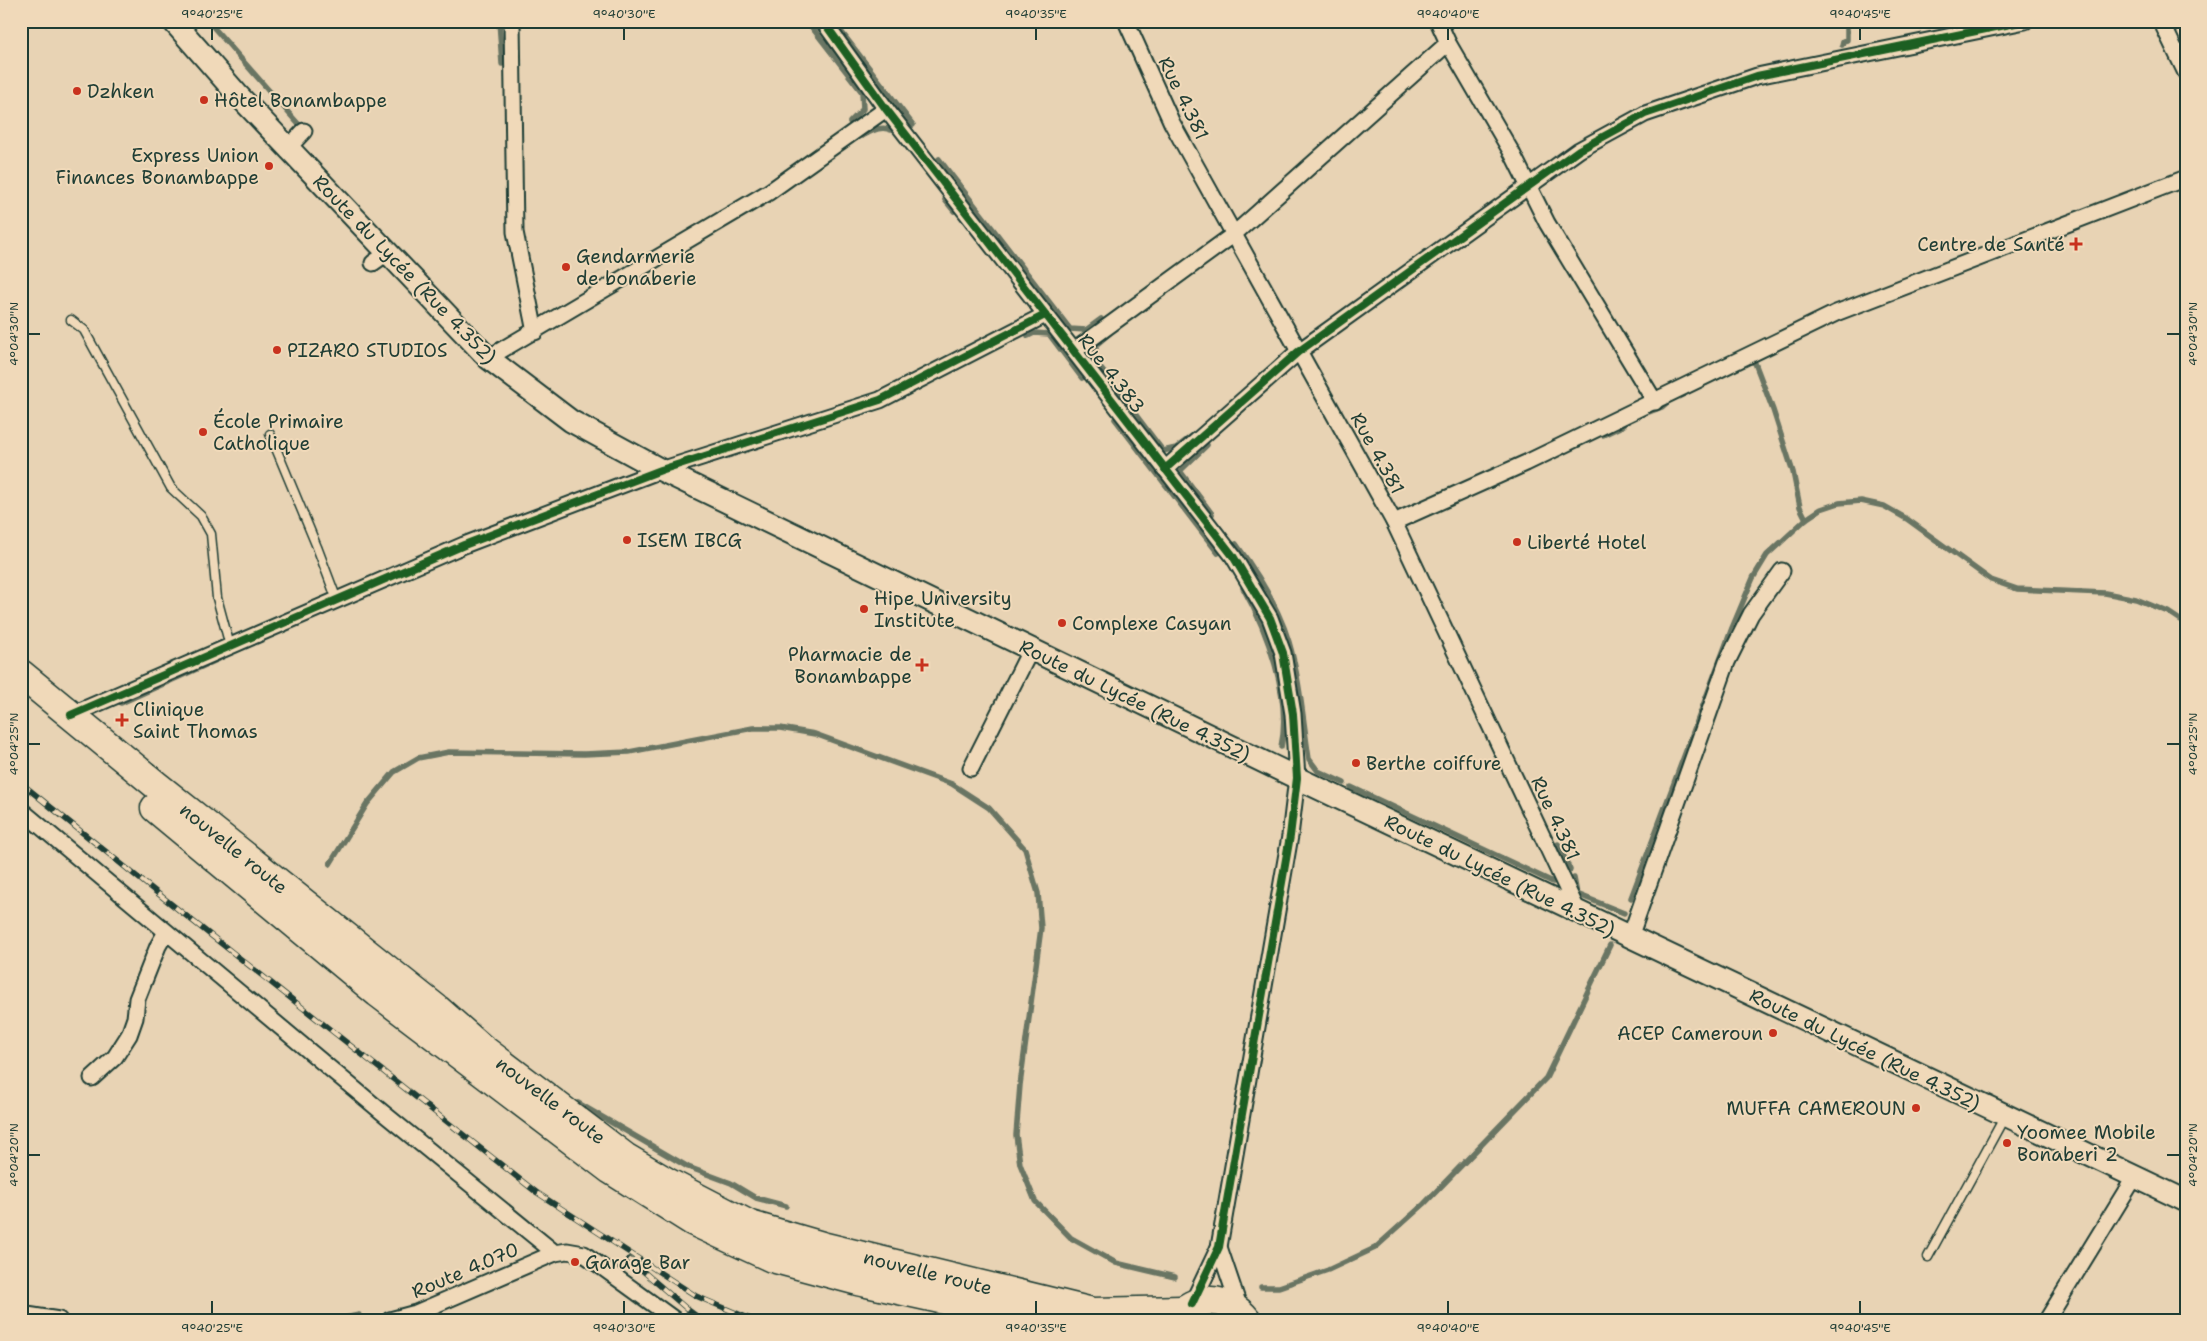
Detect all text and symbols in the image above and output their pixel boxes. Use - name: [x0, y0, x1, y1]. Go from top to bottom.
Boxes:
- text: 9°40'25"E: [181, 6, 243, 22]
- text: 9°40'30"E: [592, 6, 656, 22]
- text: 9°40'35"E: [1005, 6, 1067, 22]
- text: 9°40'40"E: [1416, 6, 1480, 22]
- text: 9°40'45"E: [1829, 6, 1891, 22]
- street label: Rue 4.381: [1153, 52, 1214, 144]
- place label: Dzhken: [87, 79, 154, 104]
- marker: Dzhken: [71, 85, 83, 97]
- place label: Hôtel Bonambappe: [214, 88, 387, 113]
- marker: Hôtel Bonambappe: [198, 94, 210, 106]
- place label: Express Union Finances Bonambappe: [56, 143, 259, 190]
- marker: Express Union Finances Bonambappe: [263, 160, 275, 172]
- street label: Route du Lycée (Rue 4.352): [307, 169, 502, 369]
- place label: Centre de Santé: [1917, 232, 2065, 257]
- marker: Centre de Santé: [2069, 237, 2083, 251]
- place label: Gendarmerie de bonaberie: [576, 244, 697, 291]
- marker: Gendarmerie de bonaberie: [560, 261, 572, 273]
- text: 4°04'30"N: [6, 302, 22, 366]
- text: 4°04'30"N: [2185, 302, 2201, 366]
- street label: Rue 4.383: [1073, 328, 1151, 418]
- place label: PIZARO STUDIOS: [287, 338, 447, 363]
- marker: PIZARO STUDIOS: [271, 344, 283, 356]
- place label: École Primaire Catholique: [213, 408, 344, 456]
- street label: Rue 4.381: [1345, 408, 1410, 499]
- marker: École Primaire Catholique: [197, 426, 209, 438]
- place label: ISEM IBCG: [637, 528, 742, 553]
- place label: Liberté Hotel: [1527, 530, 1646, 555]
- marker: ISEM IBCG: [621, 534, 633, 546]
- marker: Liberté Hotel: [1511, 536, 1523, 548]
- place label: Hipe University Institute: [874, 586, 1012, 633]
- marker: Hipe University Institute: [858, 603, 870, 615]
- place label: Complexe Casyan: [1072, 611, 1231, 636]
- marker: Complexe Casyan: [1056, 617, 1068, 629]
- street label: Route du Lycée (Rue 4.352): [1015, 634, 1254, 767]
- place label: Pharmacie de Bonambappe: [788, 642, 912, 689]
- marker: Pharmacie de Bonambappe: [916, 659, 928, 671]
- place label: Clinique Saint Thomas: [133, 697, 258, 744]
- text: 4°04'25"N: [6, 713, 22, 775]
- marker: Clinique Saint Thomas: [115, 713, 129, 727]
- text: 4°04'25"N: [2185, 713, 2201, 775]
- place label: Berthe coiffure: [1366, 751, 1502, 776]
- marker: Berthe coiffure: [1350, 757, 1362, 769]
- street label: Rue 4.381: [1525, 772, 1586, 864]
- street label: nouvelle route: [175, 797, 293, 900]
- street label: Route du Lycée (Rue 4.352): [1380, 809, 1619, 942]
- street label: Route du Lycée (Rue 4.352): [1745, 983, 1984, 1116]
- place label: ACEP Cameroun: [1617, 1021, 1763, 1046]
- marker: ACEP Cameroun: [1767, 1027, 1779, 1039]
- street label: nouvelle route: [491, 1051, 611, 1150]
- place label: MUFFA CAMEROUN: [1726, 1096, 1906, 1121]
- marker: MUFFA CAMEROUN: [1910, 1102, 1922, 1114]
- place label: Yoomee Mobile Bonaberi 2: [2017, 1120, 2156, 1167]
- text: 4°04'20"N: [6, 1123, 22, 1187]
- text: 4°04'20"N: [2185, 1123, 2201, 1187]
- marker: Yoomee Mobile Bonaberi 2: [2001, 1137, 2013, 1149]
- street label: Route 4.070: [408, 1237, 523, 1304]
- street label: nouvelle route: [861, 1244, 995, 1301]
- place label: Garage Bar: [585, 1250, 691, 1275]
- marker: Garage Bar: [569, 1256, 581, 1268]
- text: 9°40'25"E: [181, 1320, 243, 1336]
- text: 9°40'30"E: [592, 1320, 656, 1336]
- text: 9°40'35"E: [1005, 1320, 1067, 1336]
- text: 9°40'40"E: [1416, 1320, 1480, 1336]
- text: 9°40'45"E: [1829, 1320, 1891, 1336]

